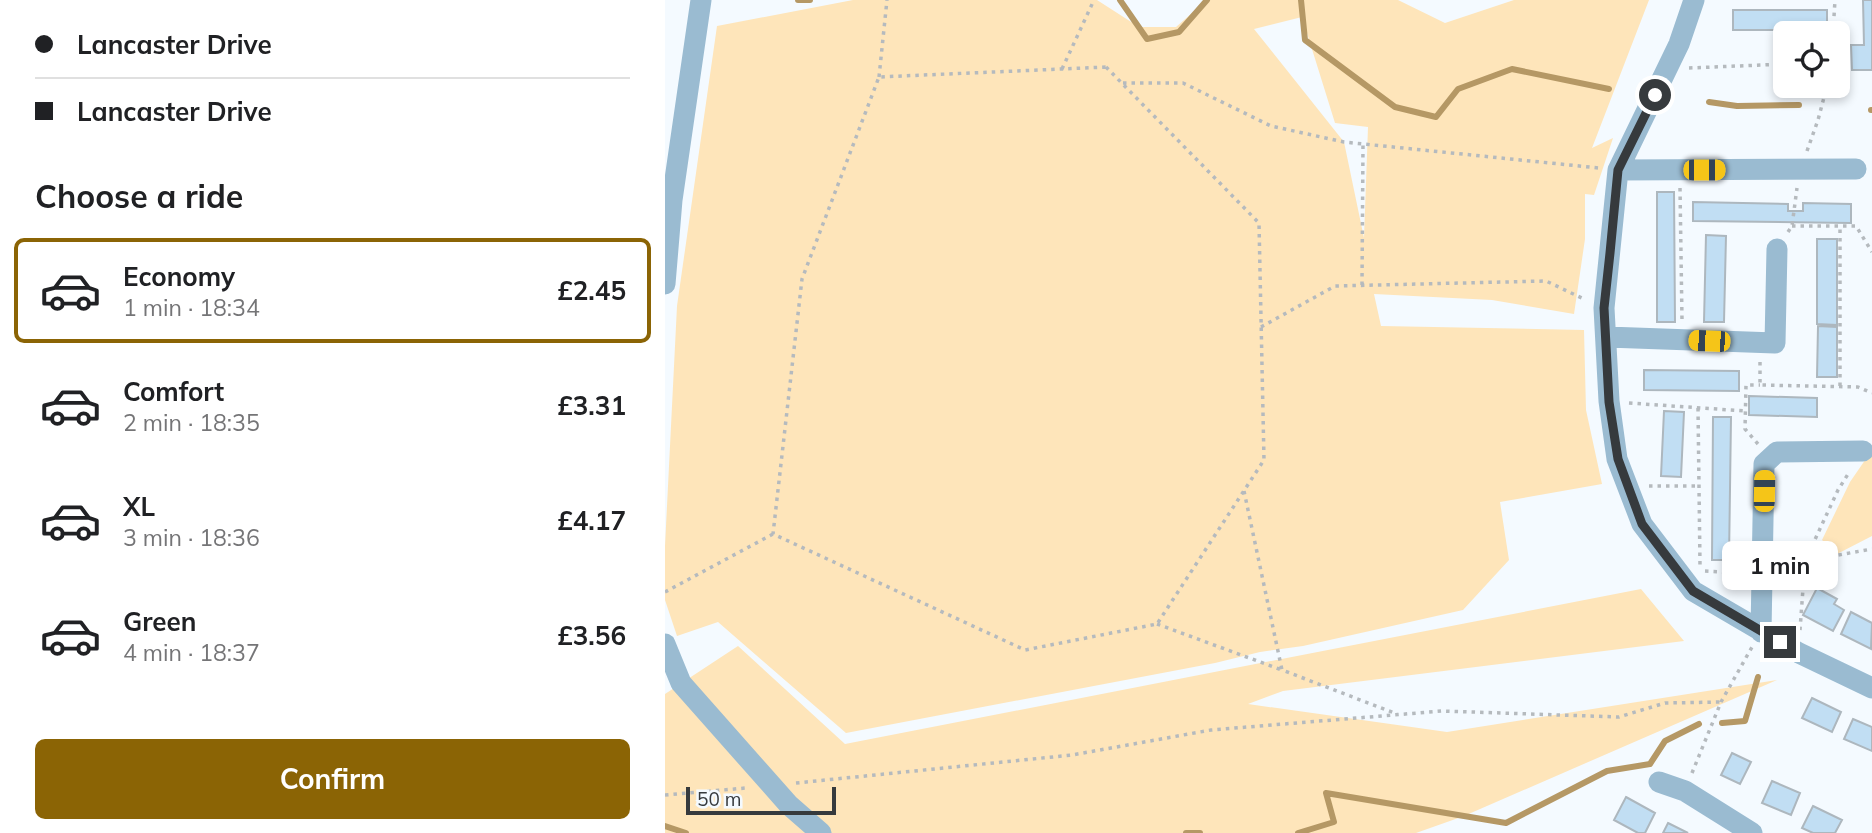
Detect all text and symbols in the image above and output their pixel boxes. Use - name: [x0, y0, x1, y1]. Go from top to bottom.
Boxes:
- map controls: [1773, 21, 1850, 98]
- button: locate: [1773, 21, 1850, 98]
- text: Lancaster Drive: [77, 28, 272, 61]
- route start: [1639, 79, 1671, 111]
- text: Lancaster Drive: [77, 95, 272, 128]
- car: [1684, 160, 1726, 181]
- text: Choose a ride: [35, 176, 243, 216]
- icon: car: [39, 259, 102, 322]
- text: Economy: [123, 260, 235, 293]
- text: £2.45: [557, 274, 626, 307]
- text: 1 min · 18:34: [123, 293, 260, 322]
- car: [1688, 330, 1731, 352]
- icon: car: [39, 374, 102, 437]
- text: Comfort: [123, 375, 224, 408]
- text: £3.31: [557, 389, 626, 422]
- text: 2 min · 18:35: [123, 408, 260, 437]
- car: [1754, 470, 1775, 512]
- icon: car: [39, 489, 102, 552]
- text: XL: [123, 490, 155, 523]
- text: £4.17: [557, 504, 626, 537]
- text: 3 min · 18:36: [123, 523, 260, 552]
- callout: 1 min: [1722, 540, 1838, 590]
- text: 1 min: [1750, 551, 1810, 580]
- icon: car: [39, 604, 102, 667]
- text: Green: [123, 605, 196, 638]
- text: £3.56: [557, 619, 626, 652]
- route end: [1764, 626, 1796, 658]
- text: 4 min · 18:37: [123, 638, 260, 667]
- button: Confirm: [35, 739, 630, 819]
- scale bar: [686, 784, 837, 816]
- text: 50 m: [697, 787, 741, 811]

